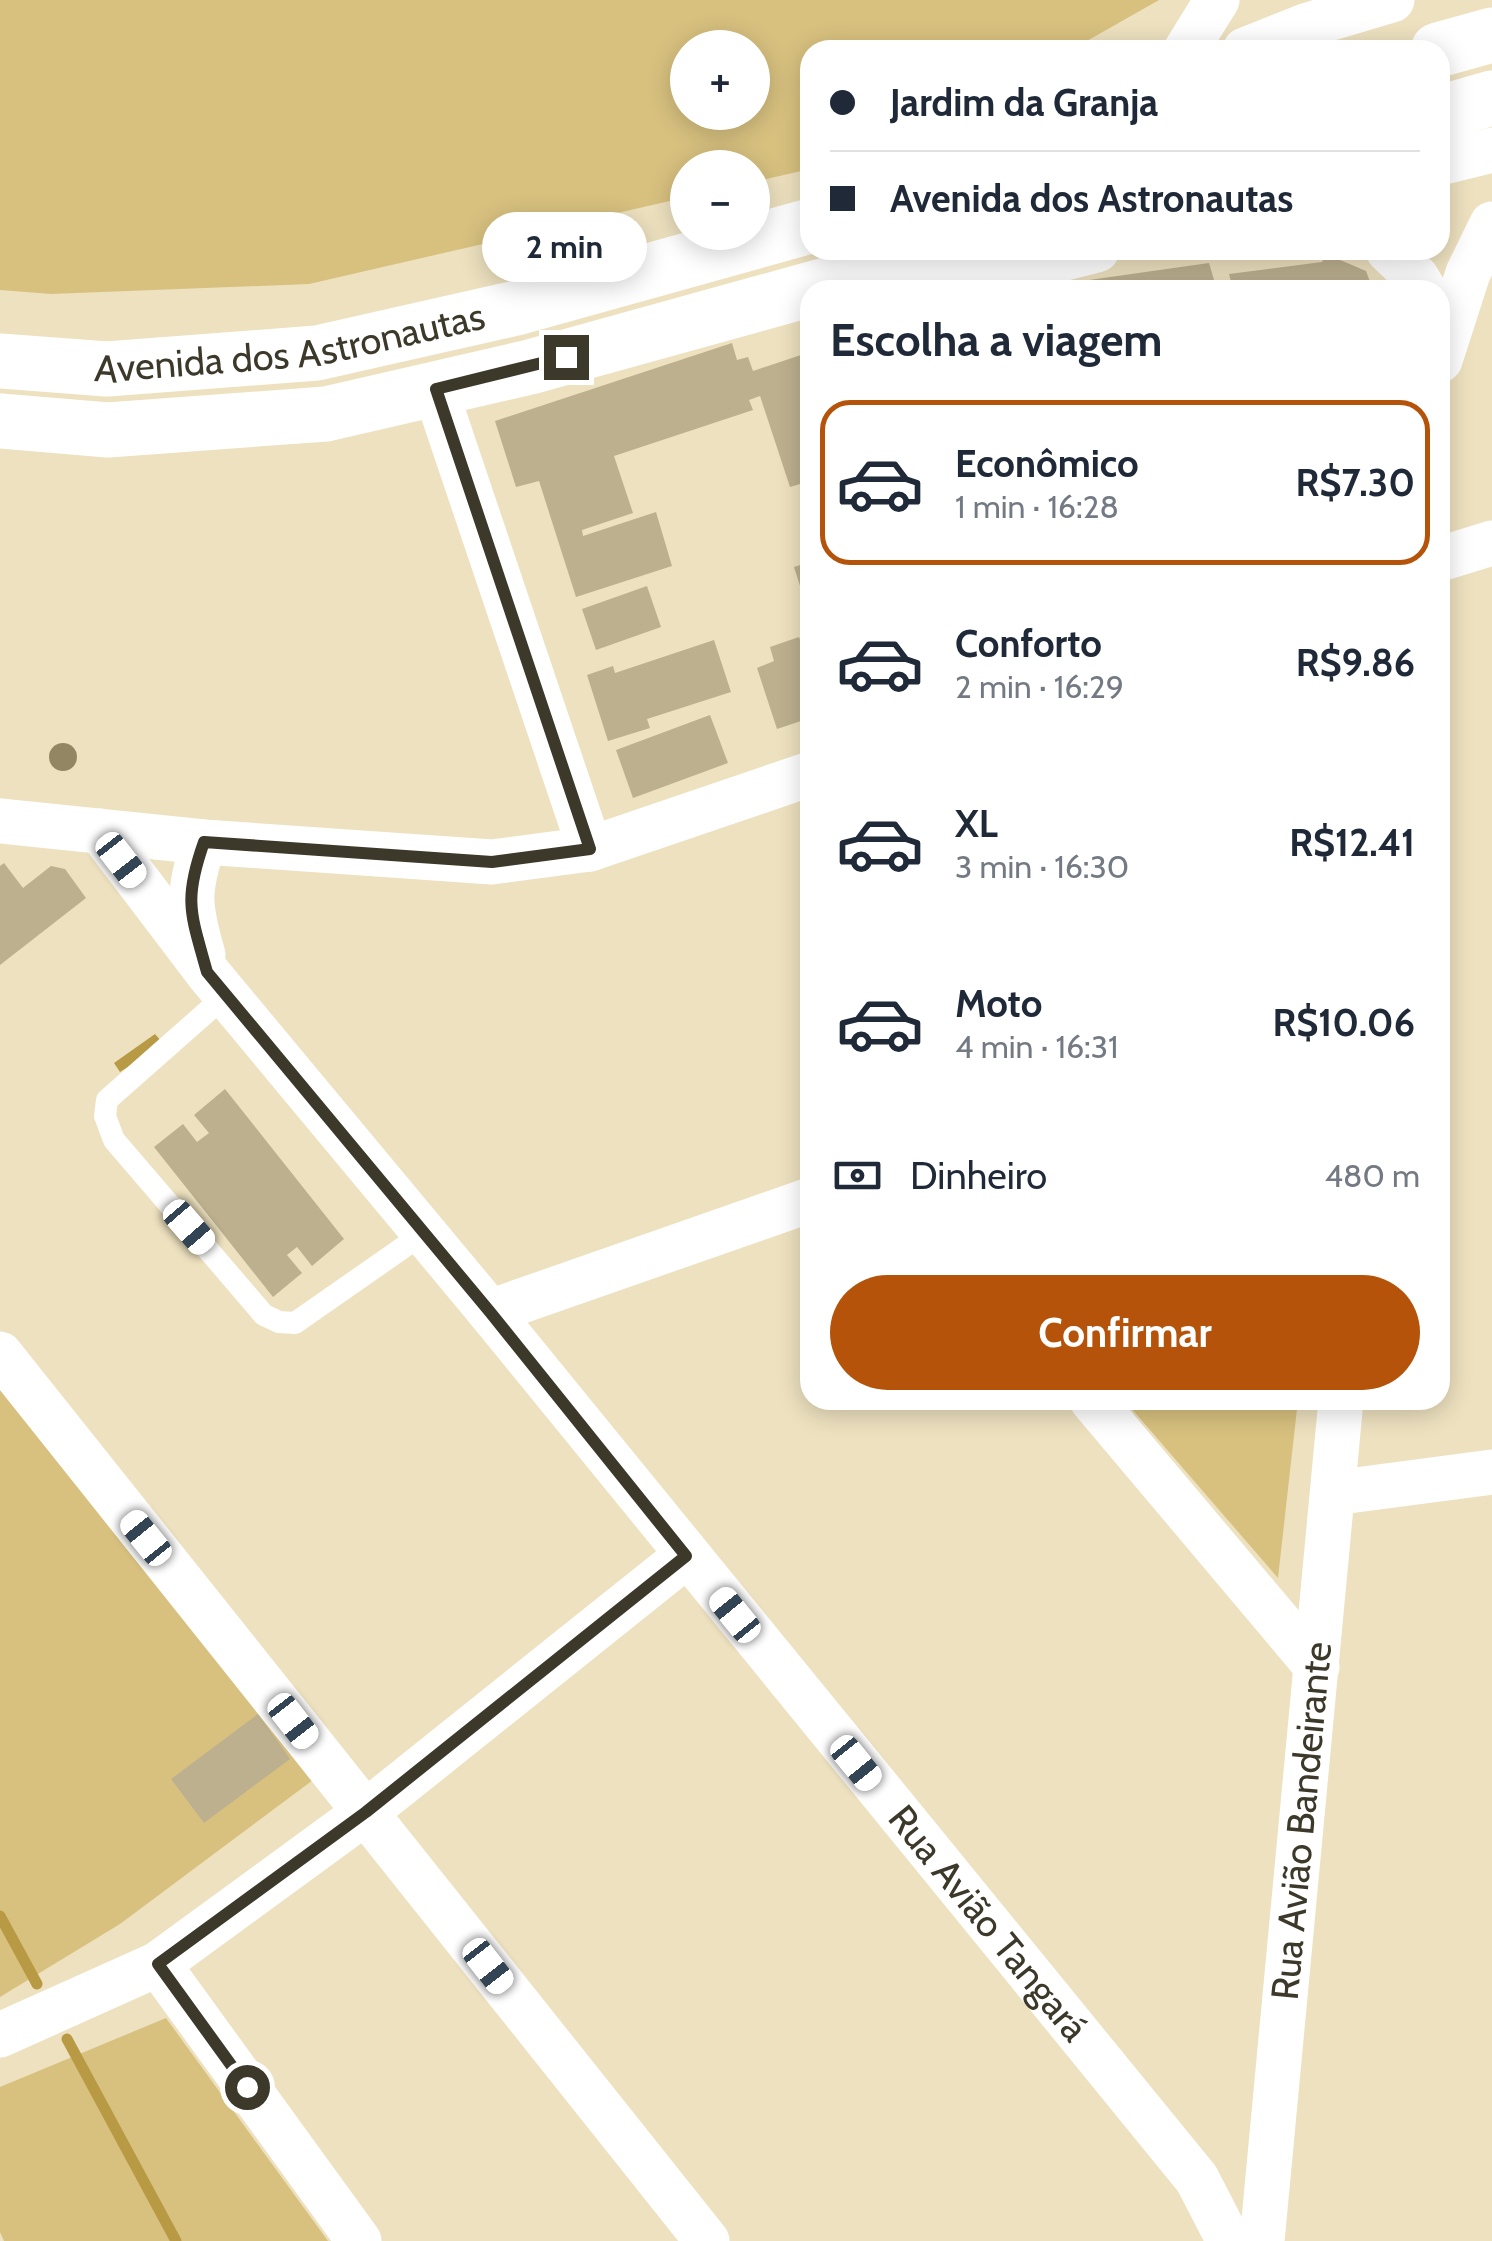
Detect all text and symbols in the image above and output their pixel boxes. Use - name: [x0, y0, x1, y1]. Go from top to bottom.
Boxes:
- map controls: [670, 30, 770, 250]
- button: +: [670, 30, 770, 130]
- text: Jardim da Granja: [890, 79, 1158, 126]
- button: −: [670, 150, 770, 250]
- text: Avenida dos Astronautas: [890, 175, 1293, 222]
- callout: 2 min: [484, 212, 648, 282]
- text: 2 min: [526, 227, 603, 266]
- street label: Avenida dos Astronautas: [93, 292, 489, 393]
- text: Escolha a viagem: [830, 313, 1162, 367]
- route end: [544, 335, 589, 380]
- icon: car: [835, 438, 925, 528]
- text: Econômico: [955, 440, 1139, 487]
- text: R$7.30: [1295, 459, 1415, 506]
- text: 1 min · 16:28: [955, 487, 1119, 526]
- icon: car: [835, 618, 925, 708]
- text: Conforto: [955, 620, 1102, 667]
- text: R$9.86: [1296, 639, 1415, 686]
- text: 2 min · 16:29: [955, 667, 1124, 706]
- icon: car: [835, 798, 925, 888]
- text: XL: [955, 800, 998, 847]
- text: R$12.41: [1289, 819, 1415, 866]
- car: [91, 827, 151, 893]
- text: 3 min · 16:30: [955, 847, 1129, 886]
- icon: car: [835, 978, 925, 1068]
- text: Moto: [955, 980, 1042, 1027]
- text: R$10.06: [1272, 999, 1415, 1046]
- text: 4 min · 16:31: [955, 1027, 1118, 1066]
- icon: cash: [830, 1148, 885, 1203]
- text: Dinheiro: [910, 1152, 1047, 1199]
- text: 480 m: [1325, 1156, 1420, 1195]
- car: [158, 1195, 220, 1259]
- button: Confirmar: [830, 1275, 1420, 1390]
- car: [115, 1505, 177, 1571]
- car: [704, 1582, 766, 1648]
- street label: Rua Avião Bandeirante: [1261, 1640, 1341, 2002]
- car: [263, 1688, 323, 1754]
- car: [825, 1730, 887, 1796]
- street label: Rua Avião Tangará: [879, 1795, 1099, 2050]
- car: [458, 1933, 518, 1999]
- route start: [225, 2065, 270, 2110]

